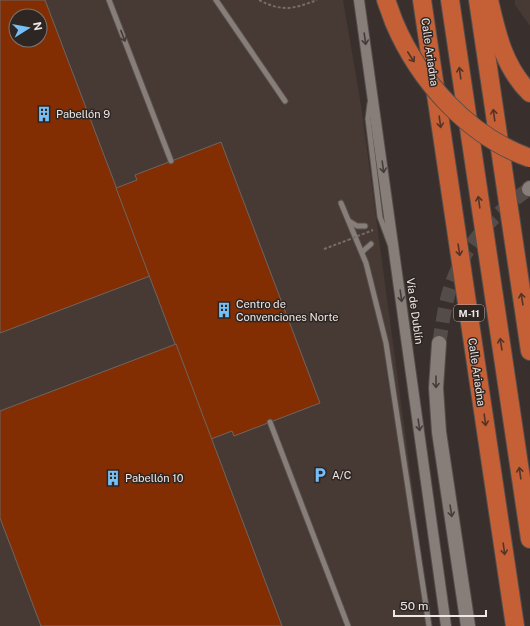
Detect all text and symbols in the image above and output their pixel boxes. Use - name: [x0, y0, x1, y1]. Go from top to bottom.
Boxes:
- north arrow: [8, 8, 48, 48]
- street label: Calle Ariadna: [419, 17, 441, 87]
- text: N: [31, 21, 45, 31]
- one-way arrow: [120, 30, 128, 42]
- one-way arrow: [361, 32, 369, 45]
- one-way arrow: [408, 51, 416, 63]
- one-way arrow: [456, 67, 464, 80]
- building icon: Pabellón 9: [35, 105, 53, 123]
- place label: Pabellón 9: [56, 108, 110, 120]
- one-way arrow: [490, 109, 498, 122]
- one-way arrow: [436, 115, 444, 128]
- one-way arrow: [379, 160, 387, 173]
- one-way arrow: [475, 196, 483, 209]
- one-way arrow: [455, 243, 463, 256]
- street label: Vía de Dublín: [404, 277, 426, 345]
- one-way arrow: [397, 289, 405, 302]
- one-way arrow: [518, 292, 526, 305]
- place label: Centro de Convenciones Norte: [236, 298, 339, 323]
- building icon: Centro de Convenciones Norte: [215, 301, 233, 319]
- road number: M-11: [454, 305, 484, 321]
- street label: Calle Ariadna: [466, 337, 488, 407]
- one-way arrow: [497, 338, 505, 351]
- one-way arrow: [432, 375, 440, 388]
- one-way arrow: [481, 413, 489, 426]
- one-way arrow: [415, 418, 423, 431]
- parking icon: A/C: [311, 466, 329, 484]
- one-way arrow: [516, 467, 524, 480]
- building icon: Pabellón 10: [104, 469, 122, 487]
- place label: A/C: [332, 469, 351, 481]
- place label: Pabellón 10: [125, 472, 184, 484]
- one-way arrow: [447, 504, 455, 517]
- one-way arrow: [500, 542, 508, 555]
- scale bar: [394, 592, 486, 618]
- text: 50 m: [400, 599, 428, 613]

